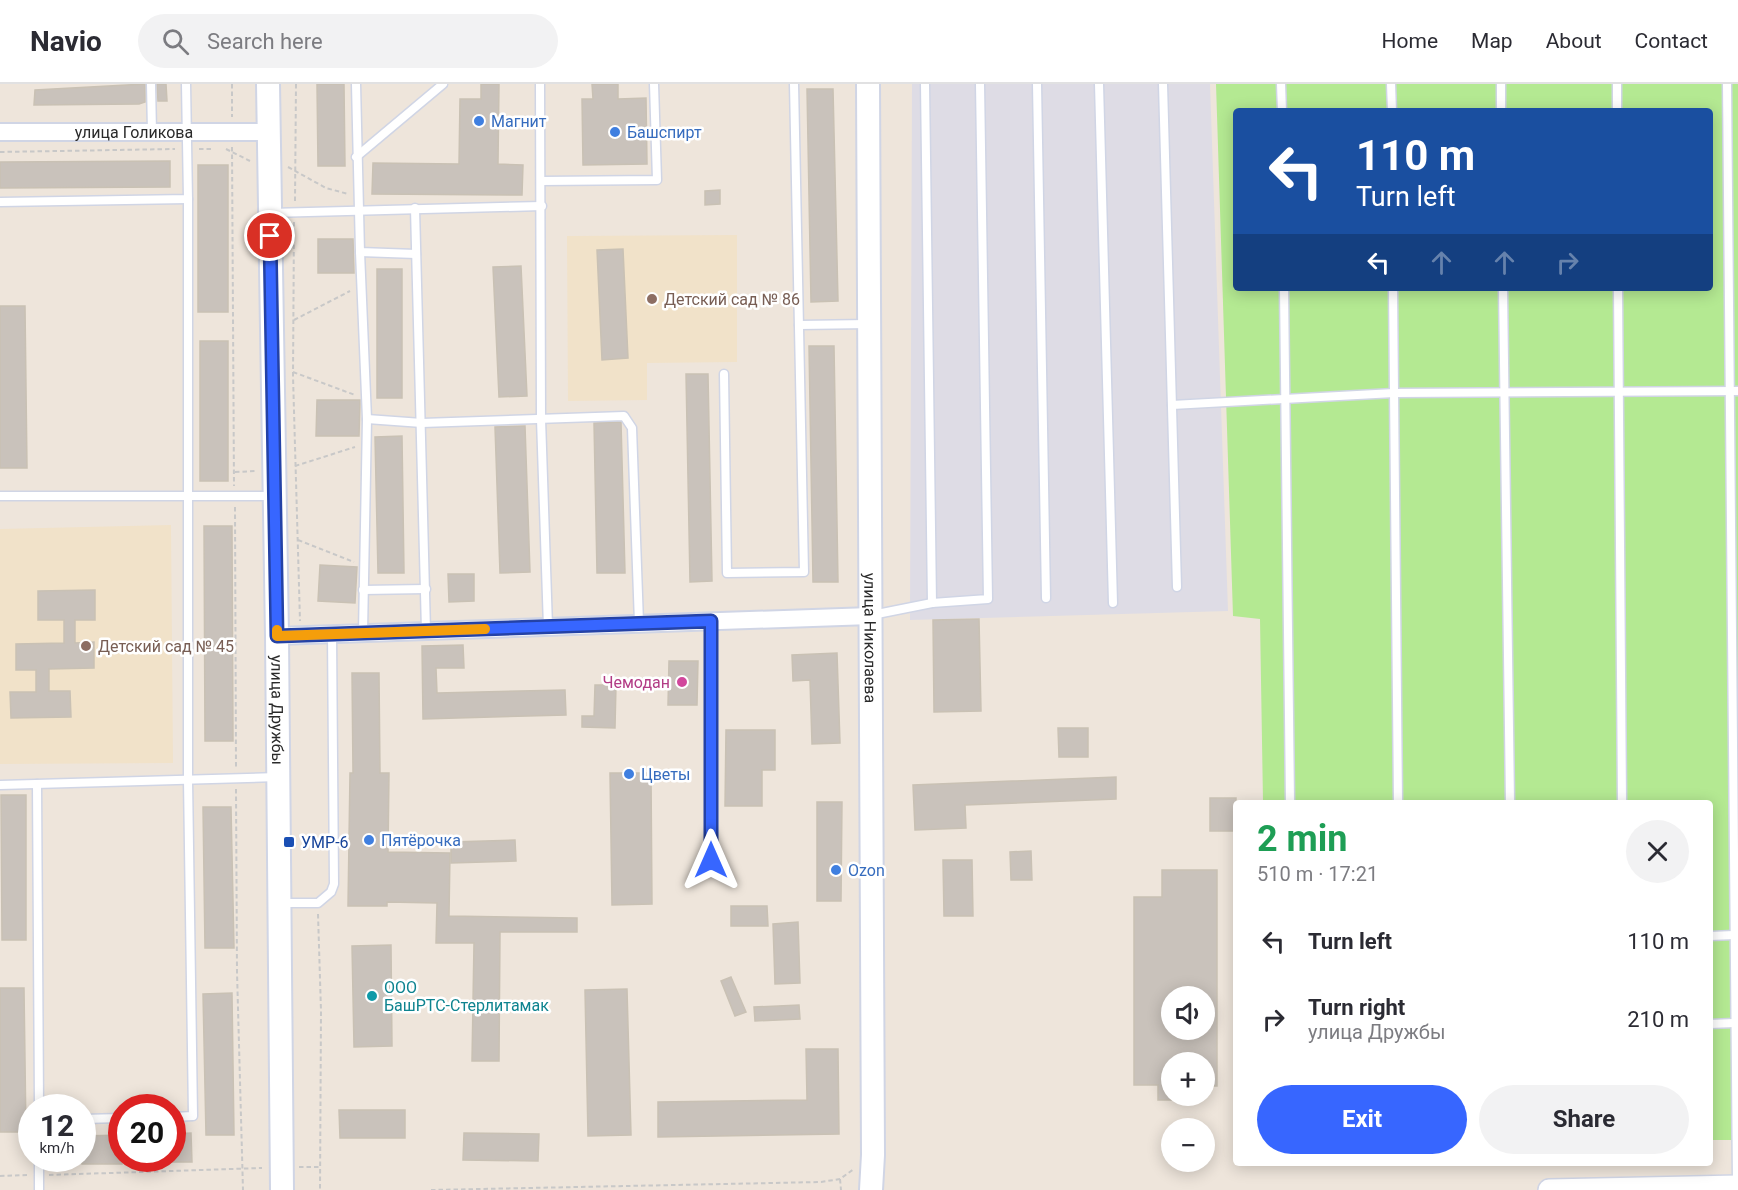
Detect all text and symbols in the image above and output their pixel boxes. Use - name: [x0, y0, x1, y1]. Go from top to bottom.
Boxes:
- search box: [138, 14, 558, 68]
- text: Navio: [30, 25, 102, 58]
- icon: search: [159, 25, 192, 58]
- text: Search here: [207, 29, 323, 54]
- text: Home: [1382, 29, 1438, 53]
- text: Map: [1471, 29, 1513, 53]
- text: About: [1546, 29, 1602, 53]
- text: Contact: [1635, 29, 1708, 53]
- place label: Магнит: [491, 112, 547, 131]
- marker: Магнит: [472, 114, 486, 128]
- street label: улица Голикова: [75, 123, 193, 142]
- place label: Башспирт: [627, 123, 702, 142]
- marker: Башспирт: [608, 125, 622, 139]
- text: 110 m: [1356, 131, 1475, 180]
- icon: left: [1257, 132, 1335, 210]
- text: Turn left: [1356, 181, 1456, 213]
- pin: [244, 210, 295, 261]
- icon: arrive: [253, 219, 286, 252]
- icon: left: [1362, 246, 1395, 279]
- icon: ahead: [1425, 246, 1458, 279]
- icon: ahead: [1488, 246, 1521, 279]
- icon: right: [1551, 246, 1584, 279]
- place label: Детский сад № 86: [664, 290, 800, 309]
- marker: Детский сад № 86: [645, 292, 659, 306]
- street label: улица Николаева: [861, 573, 880, 703]
- place label: Детский сад № 45: [98, 637, 234, 656]
- marker: Детский сад № 45: [79, 639, 93, 653]
- street label: улица Дружбы: [268, 655, 288, 765]
- place label: Чемодан: [603, 673, 670, 692]
- marker: Чемодан: [675, 675, 689, 689]
- place label: Цветы: [641, 765, 690, 784]
- marker: Цветы: [622, 767, 636, 781]
- text: 2 min: [1257, 818, 1348, 860]
- button: close: [1626, 820, 1689, 883]
- position arrow: [679, 828, 743, 892]
- place label: Пятёрочка: [381, 831, 461, 850]
- place label: УМР-6: [301, 833, 349, 852]
- marker: Пятёрочка: [362, 833, 376, 847]
- marker: УМР-6: [282, 835, 296, 849]
- place label: Ozon: [848, 861, 885, 880]
- text: 510 m · 17:21: [1257, 862, 1378, 886]
- marker: Ozon: [829, 863, 843, 877]
- icon: left: [1257, 925, 1290, 958]
- text: Turn left: [1308, 929, 1392, 954]
- text: 110 m: [1627, 929, 1689, 954]
- place label: ООО БашРТС-Стерлитамак: [384, 978, 549, 1015]
- map controls: [1161, 986, 1215, 1172]
- button: sound: [1161, 986, 1215, 1040]
- marker: ООО БашРТС-Стерлитамак: [365, 989, 379, 1003]
- text: Turn right: [1308, 995, 1405, 1020]
- icon: right: [1257, 1003, 1290, 1036]
- text: 210 m: [1627, 1007, 1689, 1032]
- text: улица Дружбы: [1308, 1020, 1445, 1044]
- button: +: [1161, 1052, 1215, 1106]
- button: Exit: [1257, 1085, 1467, 1154]
- button: Share: [1479, 1085, 1689, 1154]
- speed limit sign: 20: [108, 1094, 186, 1172]
- text: 12: [40, 1108, 74, 1143]
- button: −: [1161, 1118, 1215, 1172]
- text: km/h: [39, 1139, 75, 1157]

